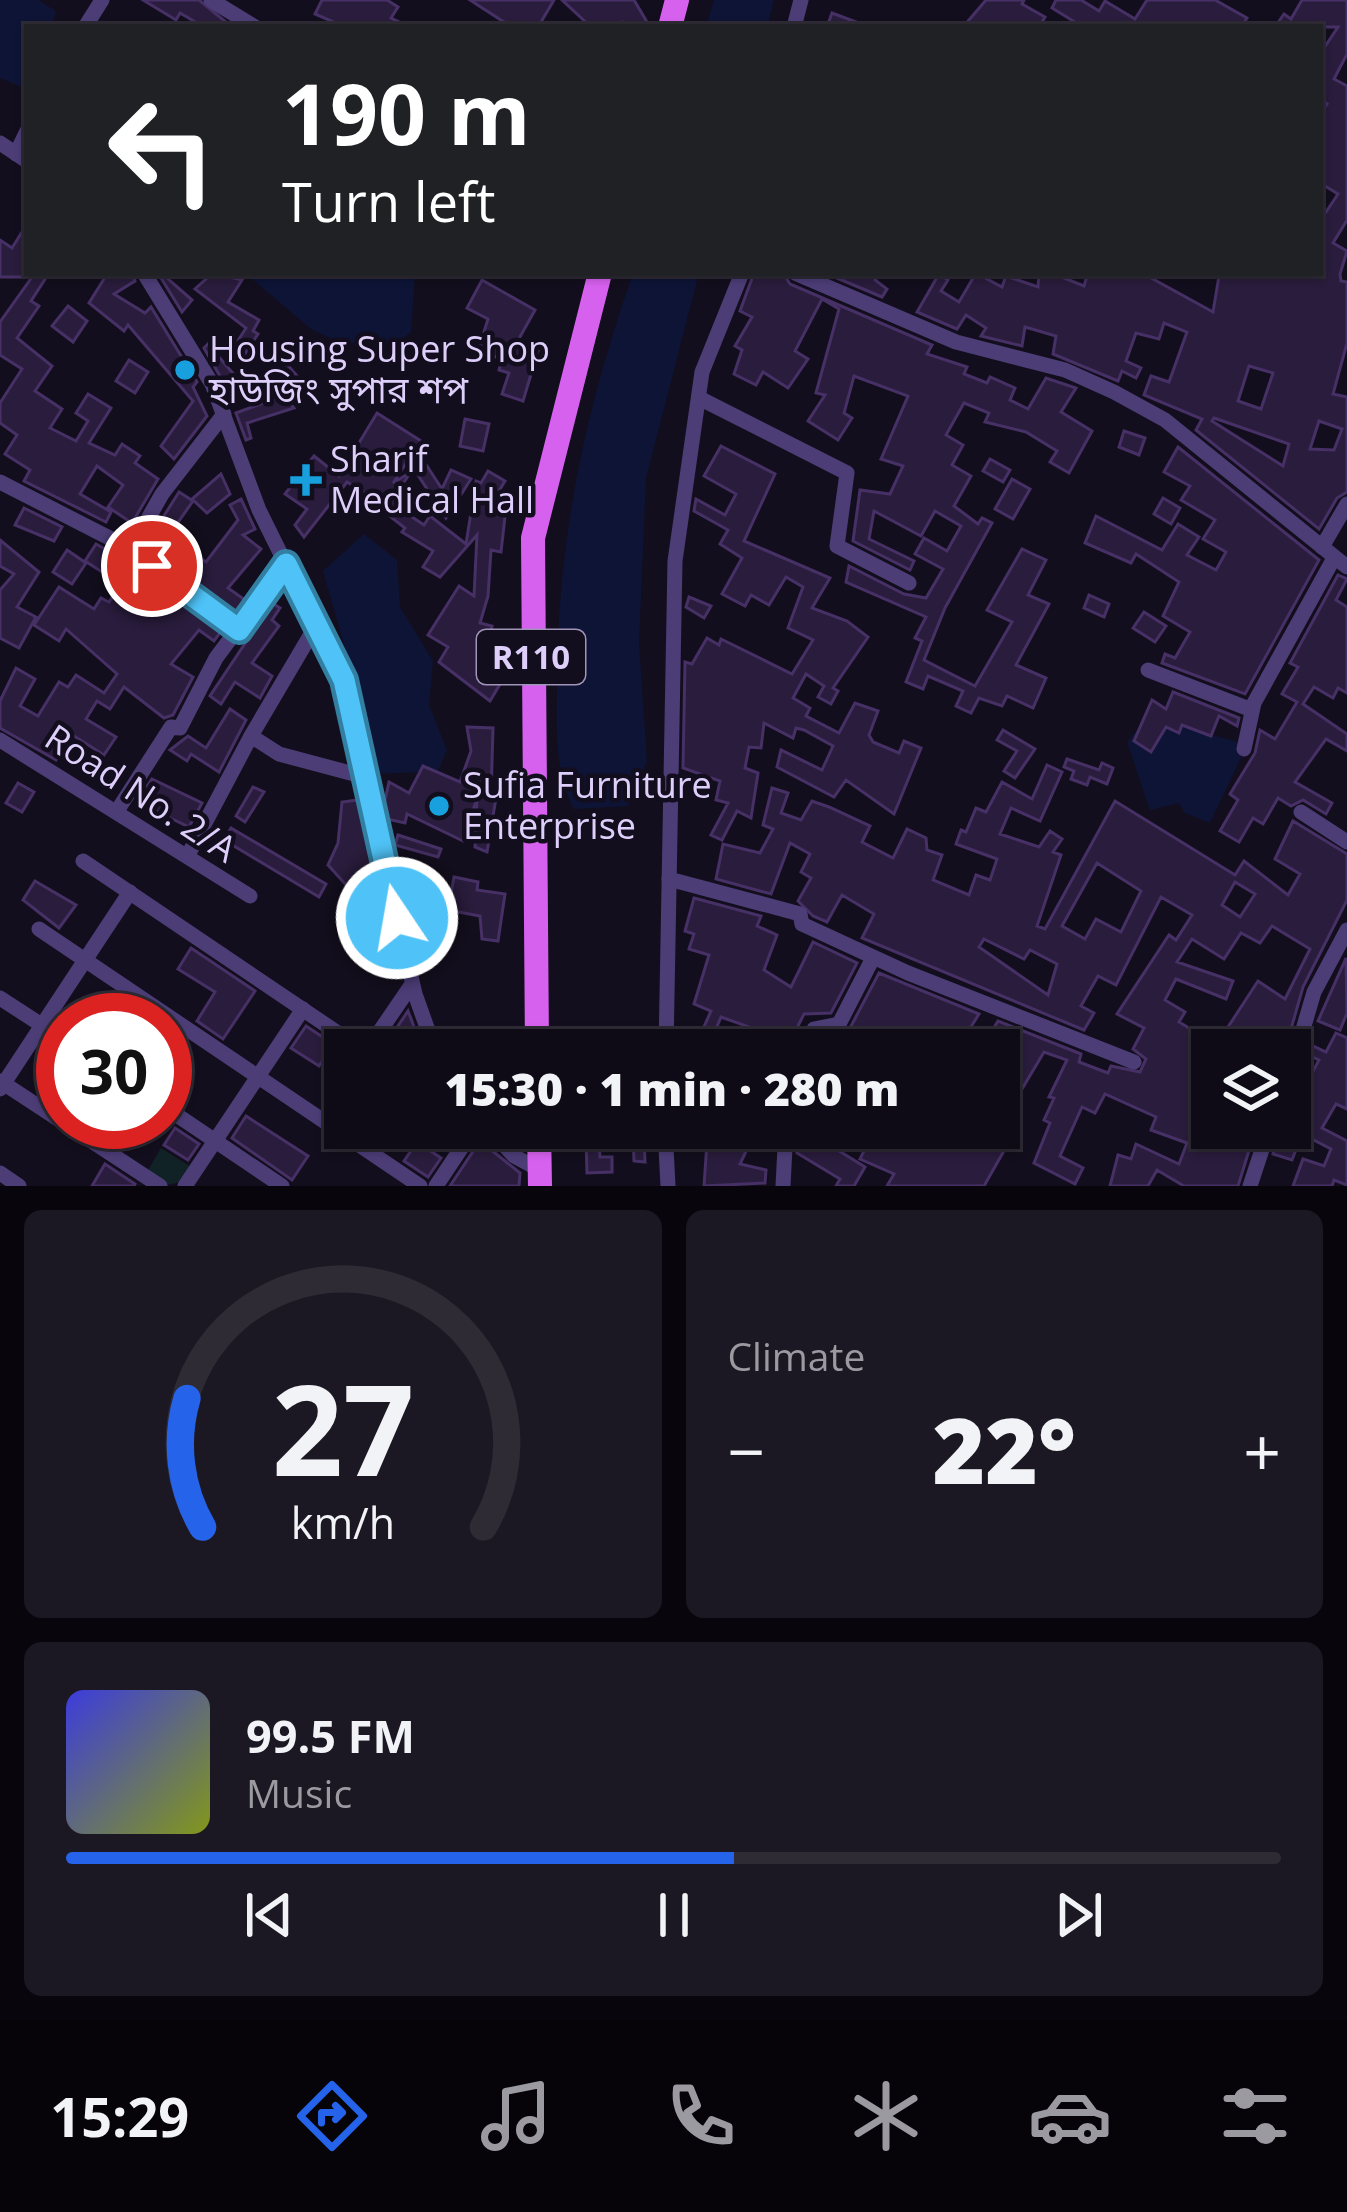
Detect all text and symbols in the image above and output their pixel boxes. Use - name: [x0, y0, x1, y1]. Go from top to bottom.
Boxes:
- text: 190 m: [282, 55, 530, 170]
- icon: left: [84, 72, 240, 228]
- text: Turn left: [282, 164, 495, 238]
- place label: Housing Super Shop হাউজিং সুপার শপ: [208, 324, 550, 414]
- marker: Housing Super Shop হাউজিং সুপার শপ: [172, 357, 198, 383]
- place label: Sharif Medical Hall: [330, 434, 534, 524]
- marker: Sharif Medical Hall: [293, 467, 319, 493]
- pin: [101, 515, 203, 617]
- icon: arrive: [119, 533, 185, 599]
- road number: R110: [477, 630, 585, 684]
- street label: Road No. 2/A: [36, 712, 247, 873]
- place label: Sufia Furniture Enterprise: [463, 760, 712, 850]
- marker: Sufia Furniture Enterprise: [426, 793, 452, 819]
- position arrow: [334, 855, 460, 981]
- speed limit sign: 30: [36, 993, 192, 1149]
- map controls: [1191, 1029, 1311, 1149]
- button: layers: [1191, 1029, 1311, 1149]
- text: 15:30 · 1 min · 280 m: [445, 1058, 899, 1119]
- text: Climate: [728, 1329, 865, 1382]
- text: 27: [271, 1343, 414, 1513]
- text: 22°: [933, 1388, 1076, 1510]
- text: −: [728, 1405, 765, 1495]
- text: +: [1243, 1405, 1281, 1495]
- text: km/h: [291, 1493, 395, 1552]
- text: 99.5 FM: [246, 1705, 415, 1766]
- text: Music: [246, 1766, 352, 1819]
- icon: previous: [236, 1882, 302, 1948]
- icon: pause: [641, 1882, 707, 1948]
- icon: next: [1046, 1882, 1112, 1948]
- icon: directions: [290, 2074, 374, 2158]
- icon: music: [474, 2074, 558, 2158]
- icon: phone: [659, 2074, 743, 2158]
- icon: climate: [844, 2074, 928, 2158]
- icon: car: [1028, 2074, 1112, 2158]
- icon: filters: [1213, 2074, 1297, 2158]
- text: 15:29: [50, 2079, 189, 2153]

